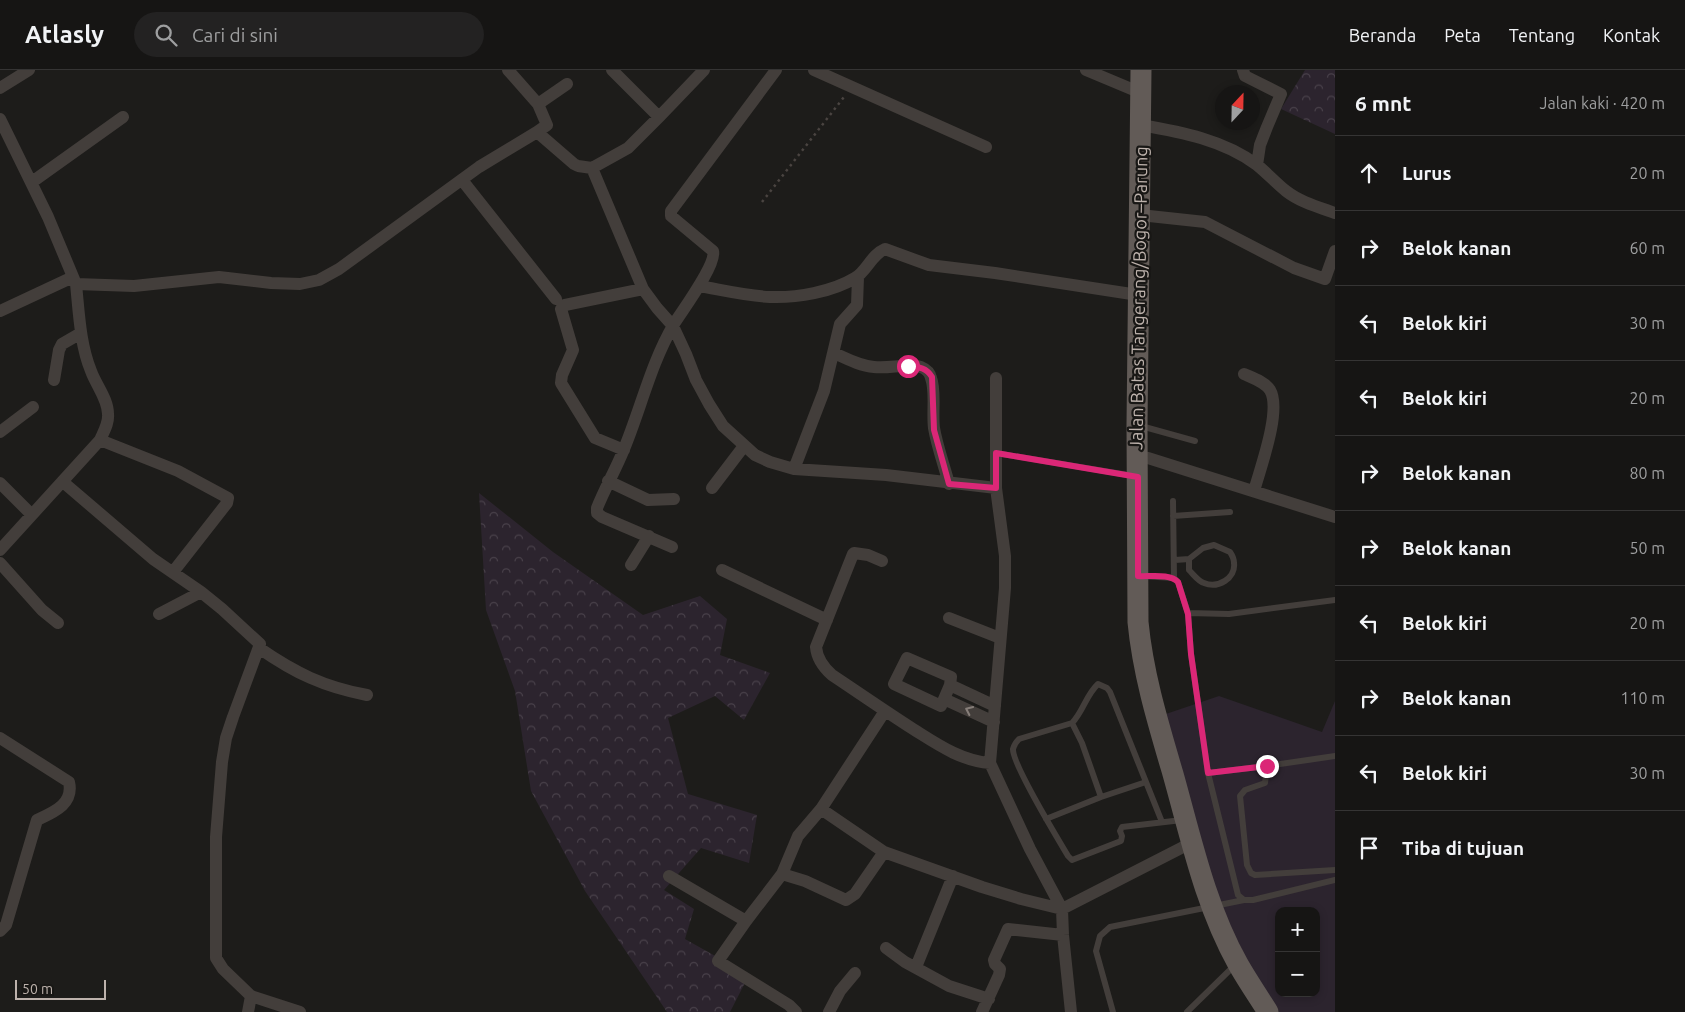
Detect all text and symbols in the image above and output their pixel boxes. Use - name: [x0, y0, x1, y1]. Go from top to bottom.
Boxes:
- search box: [134, 12, 484, 57]
- text: Atlasly: [25, 21, 104, 48]
- icon: search: [152, 21, 180, 49]
- text: Cari di sini: [192, 24, 278, 46]
- text: Beranda: [1349, 25, 1416, 45]
- text: Peta: [1444, 25, 1481, 45]
- text: Tentang: [1509, 25, 1575, 45]
- text: Kontak: [1603, 25, 1660, 45]
- north arrow: [1215, 85, 1260, 130]
- text: 6 mnt: [1355, 91, 1411, 115]
- text: Jalan kaki · 420 m: [1540, 94, 1665, 112]
- street label: Jalan Batas Tangerang/Bogor–Parung: [1125, 146, 1151, 450]
- icon: ahead: [1355, 159, 1383, 187]
- text: Lurus: [1402, 162, 1451, 184]
- text: 20 m: [1629, 164, 1665, 182]
- icon: right: [1355, 234, 1383, 262]
- text: Belok kanan: [1402, 237, 1511, 259]
- text: 60 m: [1629, 239, 1665, 257]
- icon: left: [1355, 309, 1383, 337]
- text: Belok kiri: [1402, 312, 1487, 334]
- text: 30 m: [1629, 314, 1665, 332]
- route start: [897, 355, 920, 378]
- icon: left: [1355, 384, 1383, 412]
- text: Belok kiri: [1402, 387, 1487, 409]
- text: 20 m: [1629, 389, 1665, 407]
- icon: right: [1355, 459, 1383, 487]
- text: Belok kanan: [1402, 462, 1511, 484]
- text: 80 m: [1629, 464, 1665, 482]
- icon: right: [1355, 534, 1383, 562]
- text: Belok kanan: [1402, 537, 1511, 559]
- text: 50 m: [1629, 539, 1665, 557]
- icon: left: [1355, 609, 1383, 637]
- text: Belok kiri: [1402, 612, 1487, 634]
- text: 20 m: [1629, 614, 1665, 632]
- icon: right: [1355, 684, 1383, 712]
- text: Belok kanan: [1402, 687, 1511, 709]
- text: 110 m: [1620, 689, 1665, 707]
- one-way arrow: [965, 706, 974, 717]
- route end: [1256, 755, 1279, 778]
- icon: left: [1355, 759, 1383, 787]
- text: Belok kiri: [1402, 762, 1487, 784]
- text: 30 m: [1629, 764, 1665, 782]
- icon: arrive: [1355, 834, 1383, 862]
- text: Tiba di tujuan: [1402, 837, 1524, 859]
- map controls: [1275, 907, 1320, 997]
- button: +: [1275, 907, 1320, 952]
- button: −: [1275, 952, 1320, 997]
- scale bar: [15, 977, 106, 1000]
- text: 50 m: [22, 981, 53, 997]

